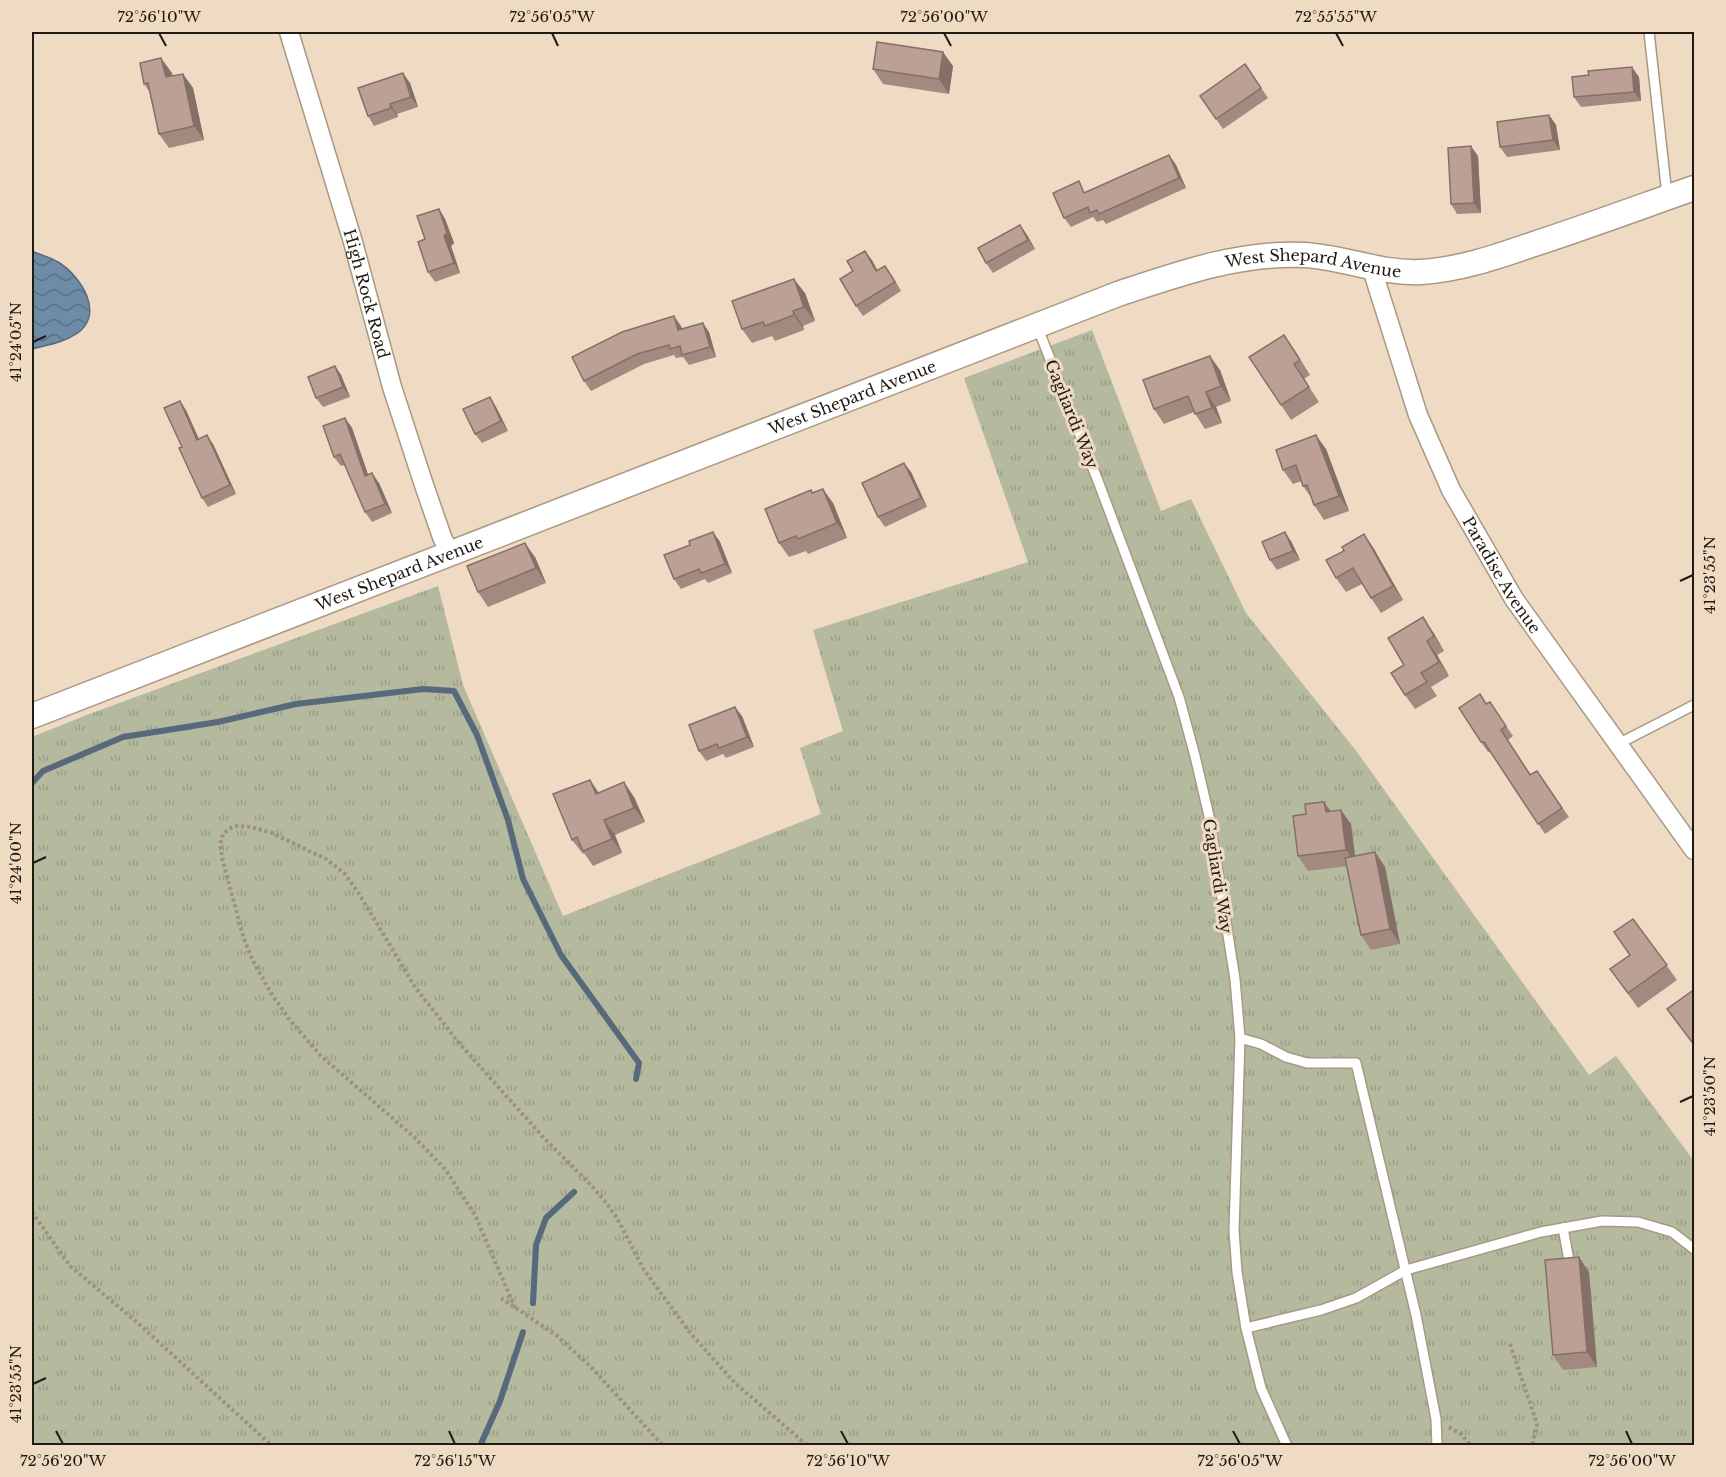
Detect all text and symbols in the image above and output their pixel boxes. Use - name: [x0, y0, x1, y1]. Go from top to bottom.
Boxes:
- text: 72°56'10"W: [117, 7, 201, 26]
- text: 72°56'05"W: [509, 7, 595, 26]
- text: 72°56'00"W: [900, 7, 988, 26]
- text: 72°55'55"W: [1295, 7, 1377, 26]
- street label: High Rock Road: [340, 226, 394, 361]
- street label: West Shepard Avenue: [1222, 245, 1402, 282]
- text: 41°24'05"N: [6, 302, 25, 382]
- street label: West Shepard Avenue: [765, 356, 939, 439]
- street label: Gagliardi Way: [1041, 357, 1103, 472]
- street label: Paradise Avenue: [1458, 513, 1545, 637]
- street label: West Shepard Avenue: [312, 532, 486, 615]
- text: 41°23'55"N: [1700, 536, 1719, 614]
- street label: Gagliardi Way: [1199, 817, 1237, 935]
- text: 41°24'00"N: [6, 822, 25, 904]
- text: 41°23'50"N: [1700, 1056, 1719, 1136]
- text: 41°23'55"N: [6, 1345, 25, 1423]
- text: 72°56'20"W: [20, 1451, 106, 1470]
- text: 72°56'15"W: [414, 1451, 496, 1470]
- text: 72°56'10"W: [806, 1451, 890, 1470]
- text: 72°56'05"W: [1197, 1451, 1283, 1470]
- text: 72°56'00"W: [1588, 1451, 1676, 1470]

